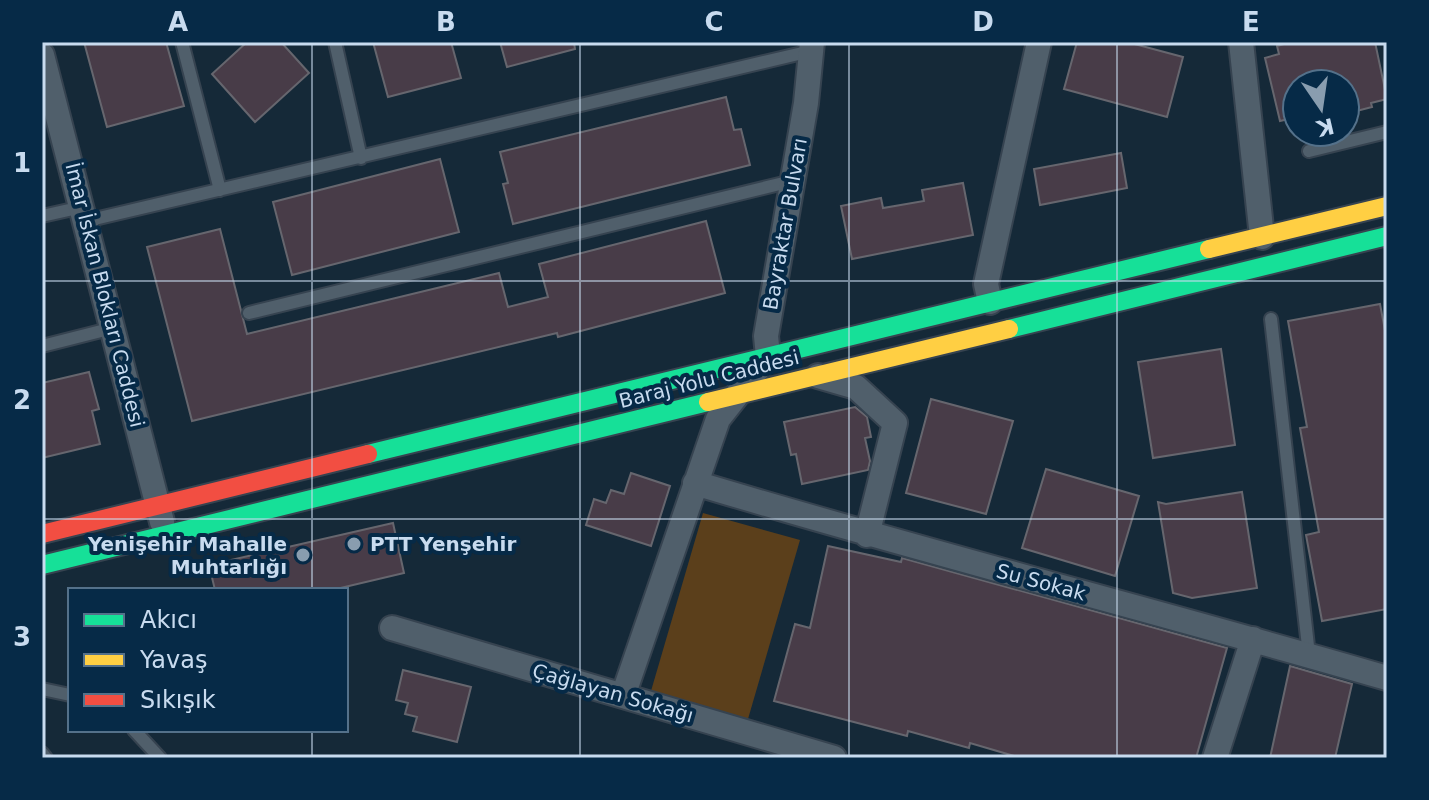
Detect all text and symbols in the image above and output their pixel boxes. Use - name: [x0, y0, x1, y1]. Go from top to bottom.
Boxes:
- text: A: [168, 7, 188, 37]
- text: B: [436, 7, 456, 37]
- text: C: [704, 7, 724, 37]
- text: D: [972, 7, 994, 37]
- text: E: [1242, 7, 1260, 37]
- north arrow: [1281, 68, 1361, 148]
- text: K: [1313, 113, 1337, 141]
- street label: Bayraktar Bulvarı: [758, 136, 812, 312]
- text: 1: [13, 148, 31, 178]
- street label: İmar İskan Blokları Caddesi: [60, 160, 150, 430]
- street label: Baraj Yolu Caddesi: [617, 345, 801, 413]
- text: 2: [13, 385, 31, 415]
- place label: Yenişehir Mahalle Muhtarlığı: [87, 532, 287, 579]
- place label: PTT Yenşehir: [370, 532, 516, 556]
- marker: PTT Yenşehir: [345, 535, 363, 553]
- marker: Yenişehir Mahalle Muhtarlığı: [294, 546, 312, 564]
- street label: Su Sokak: [994, 559, 1089, 606]
- legend: [68, 588, 348, 732]
- text: Akıcı: [140, 606, 197, 634]
- text: 3: [13, 622, 31, 652]
- text: Yavaş: [139, 646, 207, 674]
- street label: Çağlayan Sokağı: [530, 659, 696, 727]
- text: Sıkışık: [140, 686, 216, 714]

